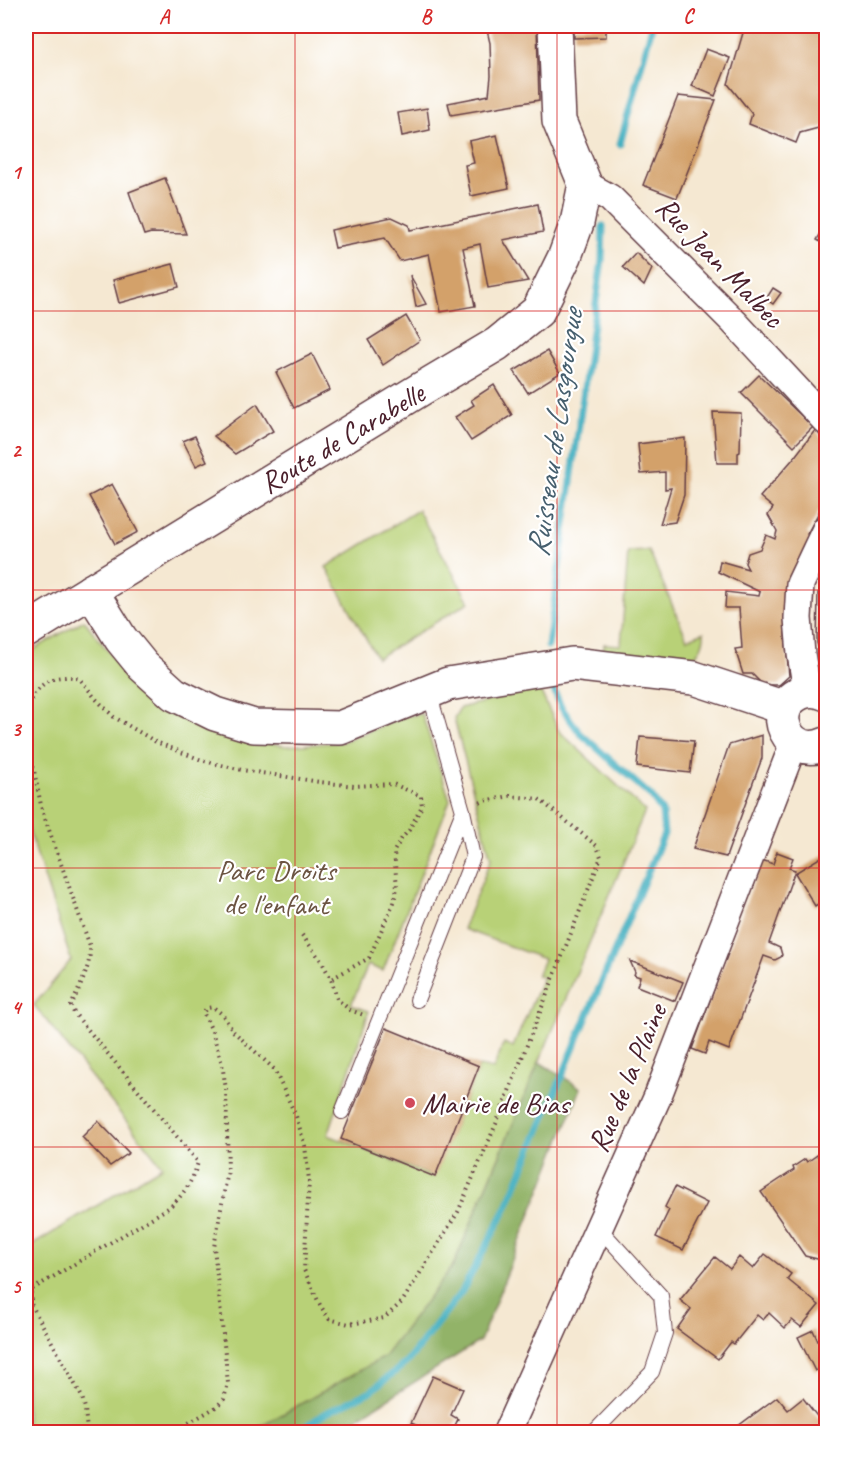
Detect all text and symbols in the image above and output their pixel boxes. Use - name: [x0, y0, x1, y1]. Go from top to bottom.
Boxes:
- text: A: [159, 4, 171, 29]
- text: B: [421, 4, 433, 29]
- text: C: [683, 4, 695, 29]
- text: 1: [12, 160, 23, 185]
- street label: Rue Jean Malbec: [648, 188, 793, 337]
- water label: Ruisseau de Lasgourgue: [517, 303, 593, 559]
- street label: Route de Carabelle: [253, 373, 433, 502]
- text: 2: [12, 438, 23, 463]
- text: 3: [12, 717, 23, 742]
- park label: Parc Droits de l'enfant: [217, 851, 338, 923]
- text: 4: [12, 995, 24, 1020]
- street label: Rue de la Plaine: [579, 996, 676, 1158]
- place label: Mairie de Bias: [422, 1084, 572, 1122]
- marker: Mairie de Bias: [403, 1096, 417, 1110]
- text: 5: [12, 1274, 23, 1299]

